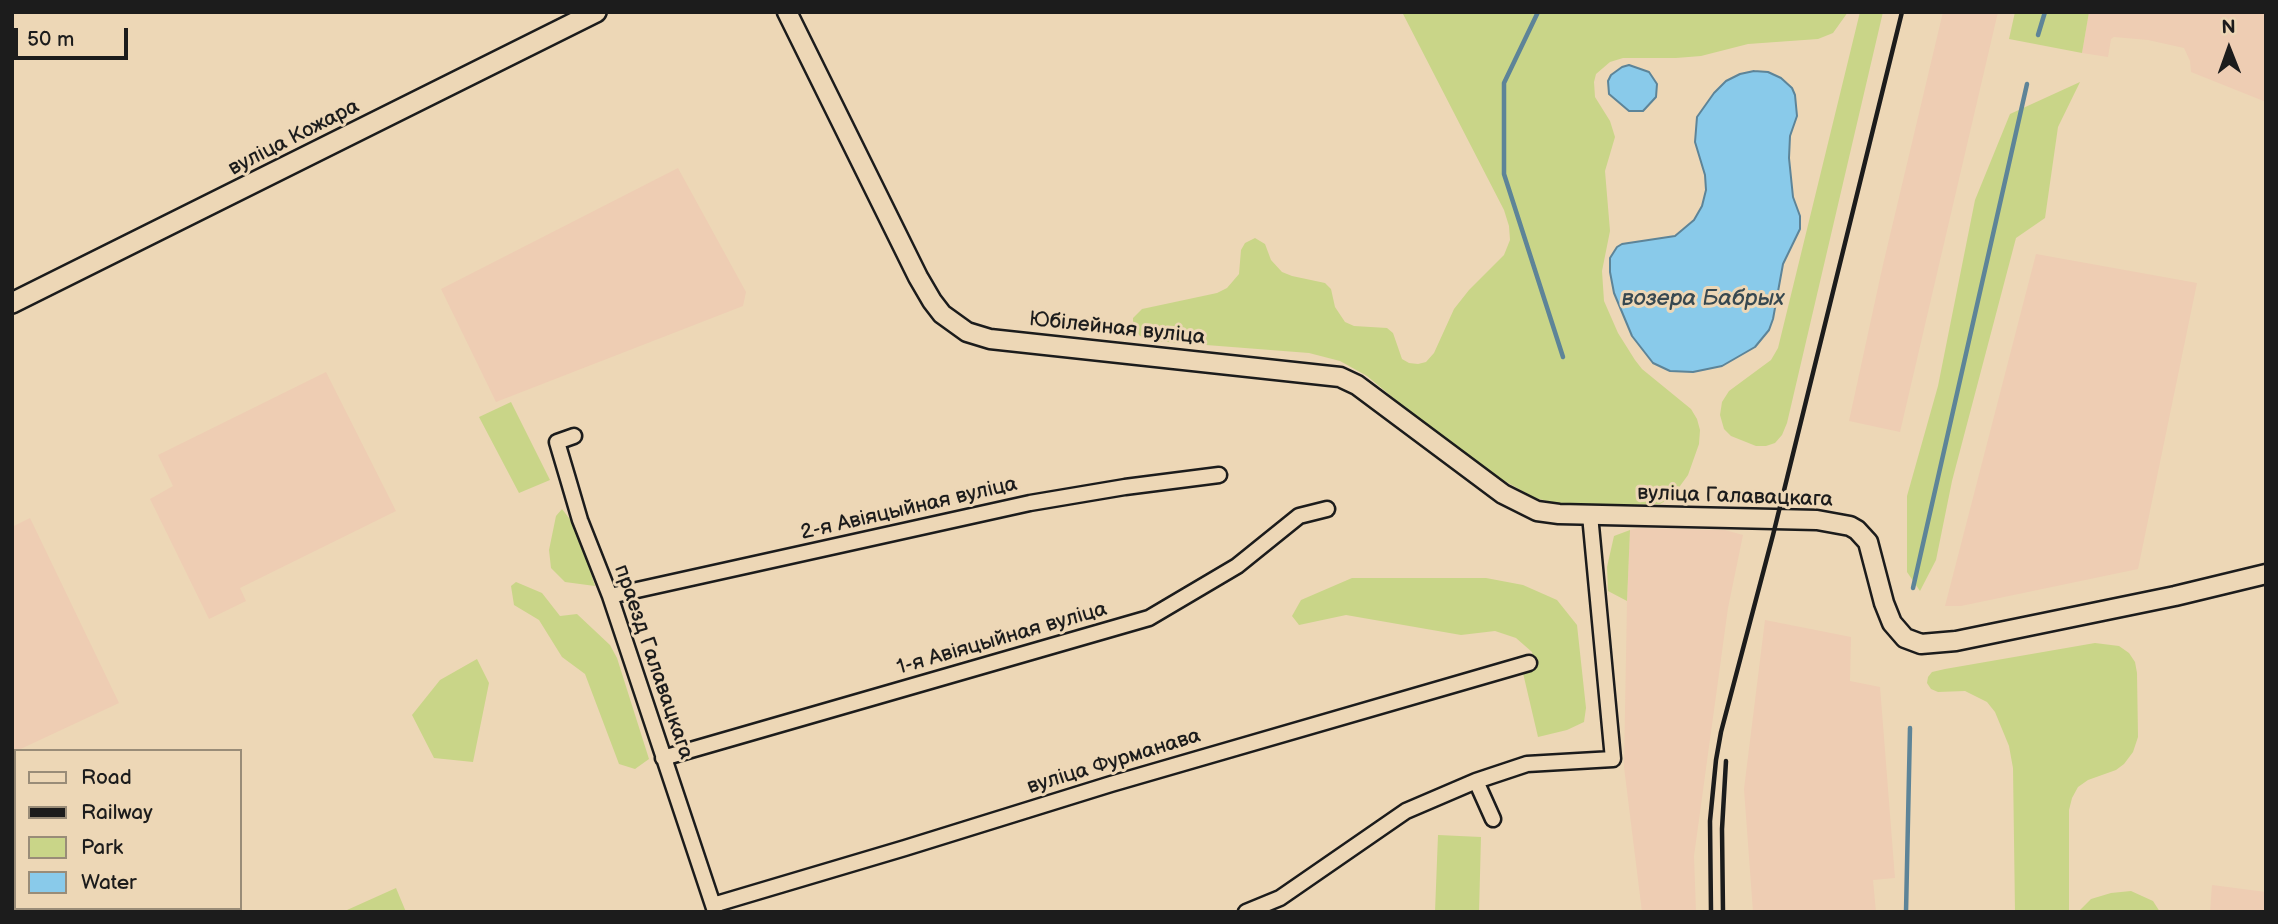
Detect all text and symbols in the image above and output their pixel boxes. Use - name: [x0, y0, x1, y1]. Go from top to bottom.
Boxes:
- scale bar: [18, 14, 131, 58]
- north arrow: [2194, 14, 2264, 84]
- text: N: [2221, 16, 2236, 39]
- text: 50 m: [27, 27, 74, 52]
- street label: вуліца Кожара: [224, 94, 364, 182]
- water label: возера Бабрых: [1622, 285, 1784, 313]
- street label: Юбілейная вуліца: [1028, 307, 1206, 351]
- street label: 2-я Авіяцыйная вуліца: [798, 472, 1020, 546]
- street label: вуліца Галавацкага: [1637, 481, 1833, 513]
- street label: праезд Галавацкага: [608, 561, 698, 763]
- street label: 1-я Авіяцыйная вуліца: [894, 597, 1110, 681]
- street label: вуліца Фурманава: [1024, 724, 1204, 800]
- legend: [14, 749, 242, 910]
- text: Road: [81, 765, 132, 790]
- text: Railway: [81, 800, 153, 825]
- text: Park: [81, 835, 123, 860]
- text: Water: [81, 870, 137, 895]

